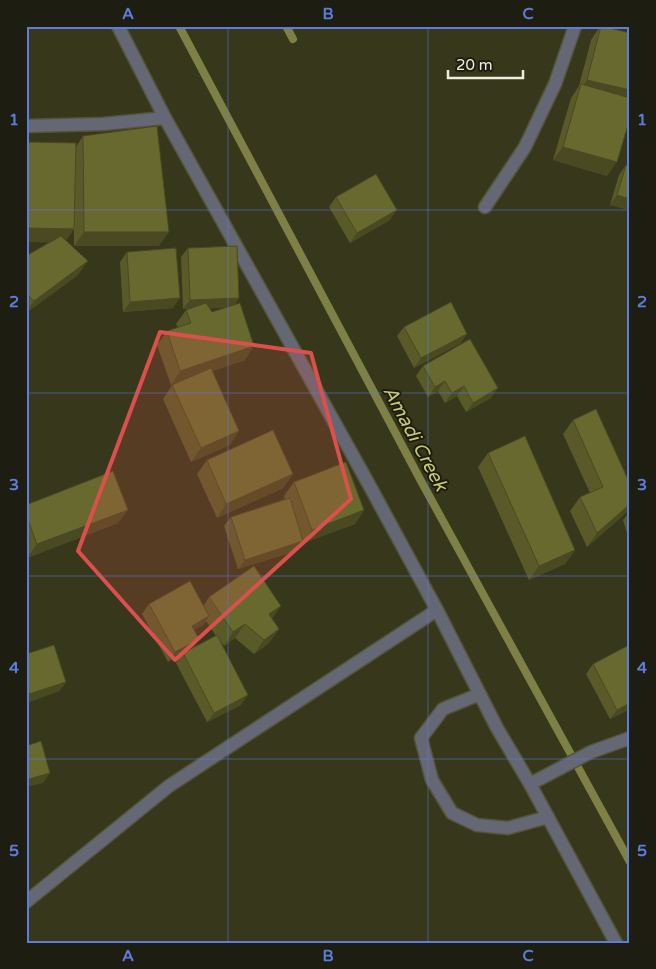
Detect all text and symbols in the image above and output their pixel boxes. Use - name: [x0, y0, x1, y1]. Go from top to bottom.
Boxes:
- text: A: [122, 4, 134, 24]
- text: B: [322, 4, 334, 24]
- text: C: [522, 4, 534, 24]
- scale bar: [448, 48, 524, 80]
- text: 20 m: [456, 56, 493, 74]
- text: 1: [9, 110, 19, 130]
- text: 1: [637, 110, 647, 130]
- text: 2: [9, 292, 19, 312]
- text: 2: [637, 292, 647, 312]
- water label: Amadi Creek: [378, 382, 453, 496]
- text: 3: [9, 475, 19, 495]
- text: 3: [637, 475, 647, 495]
- text: 4: [9, 658, 19, 678]
- text: 4: [637, 658, 647, 678]
- text: 5: [9, 841, 19, 861]
- text: 5: [637, 841, 647, 861]
- text: A: [122, 946, 134, 966]
- text: B: [322, 946, 334, 966]
- text: C: [522, 946, 534, 966]

